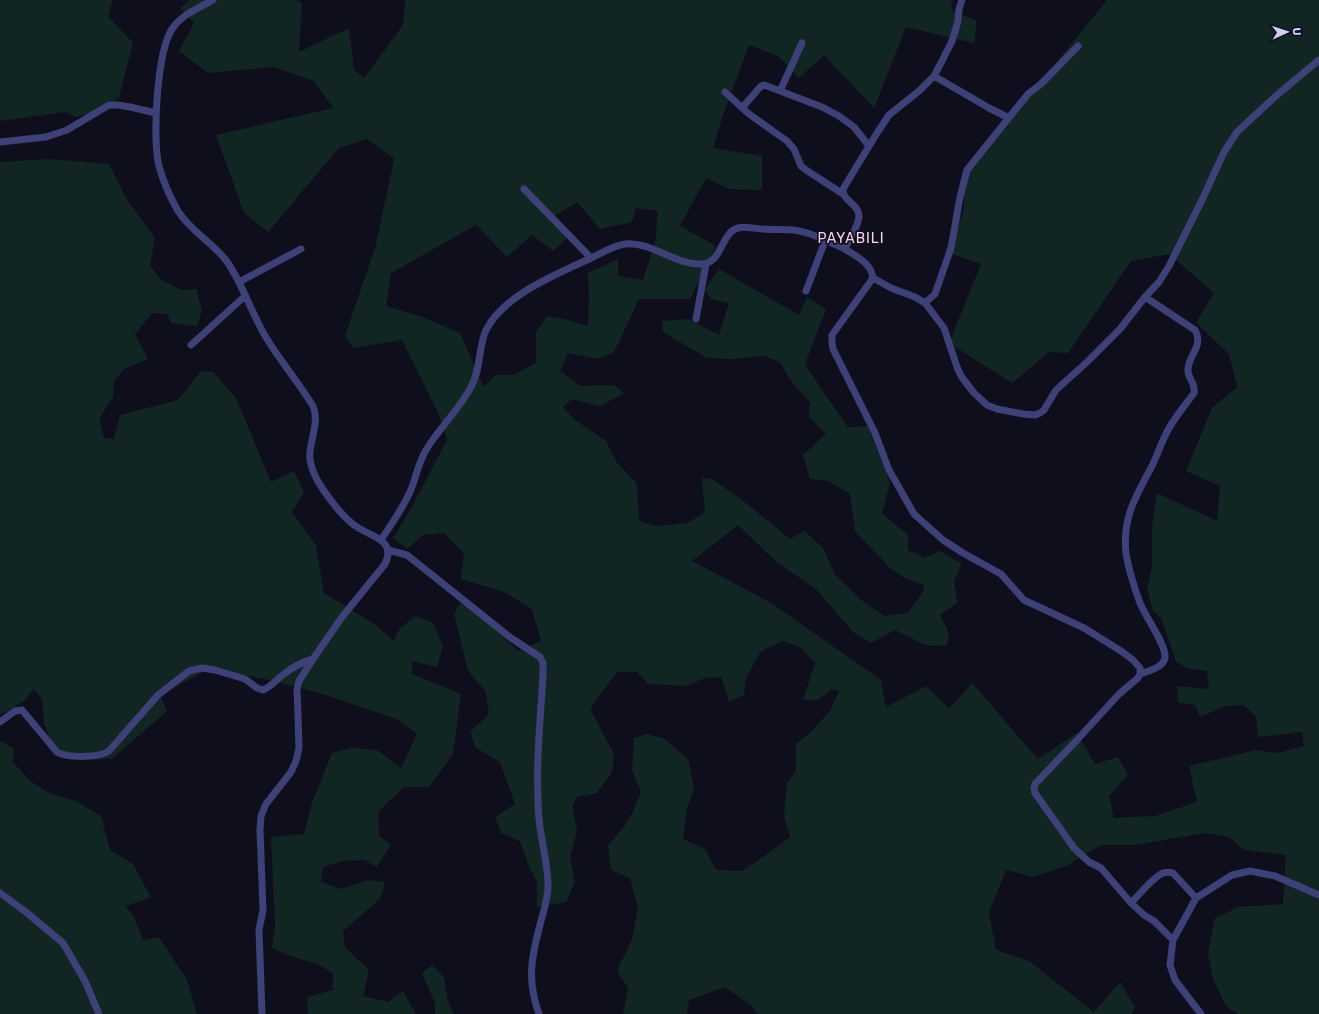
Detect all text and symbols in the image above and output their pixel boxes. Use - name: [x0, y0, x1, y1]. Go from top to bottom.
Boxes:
- north arrow: [1267, 12, 1307, 52]
- text: U: [1290, 27, 1303, 36]
- district label: PAYABILI: [817, 230, 885, 247]

